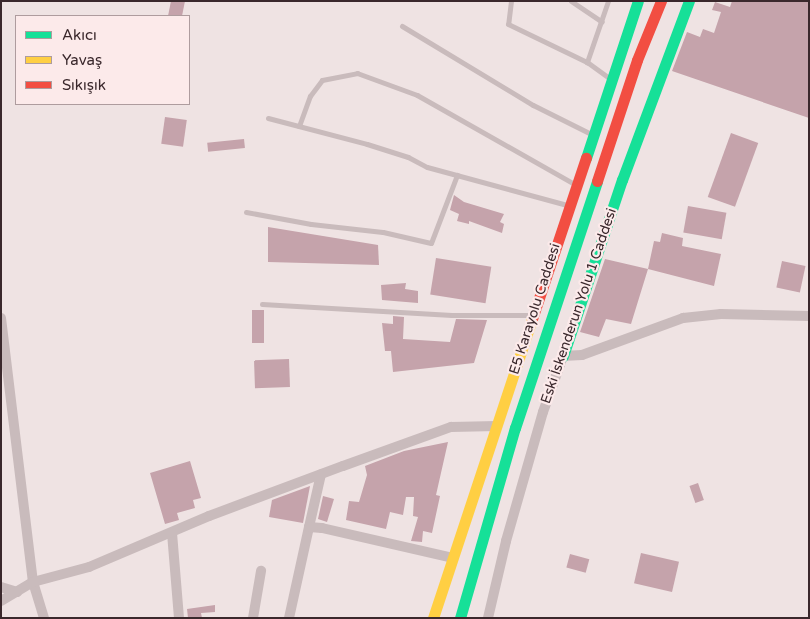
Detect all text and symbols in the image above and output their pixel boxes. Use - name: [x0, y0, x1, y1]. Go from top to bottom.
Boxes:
- legend: [15, 15, 190, 105]
- text: Akıcı: [62, 26, 97, 44]
- text: Yavaş: [62, 51, 102, 69]
- text: Sıkışık: [62, 76, 106, 94]
- street label: Eski İskenderun Yolu 1 Caddesi: [538, 206, 620, 406]
- street label: E5 Karayolu Caddesi: [506, 241, 564, 377]

